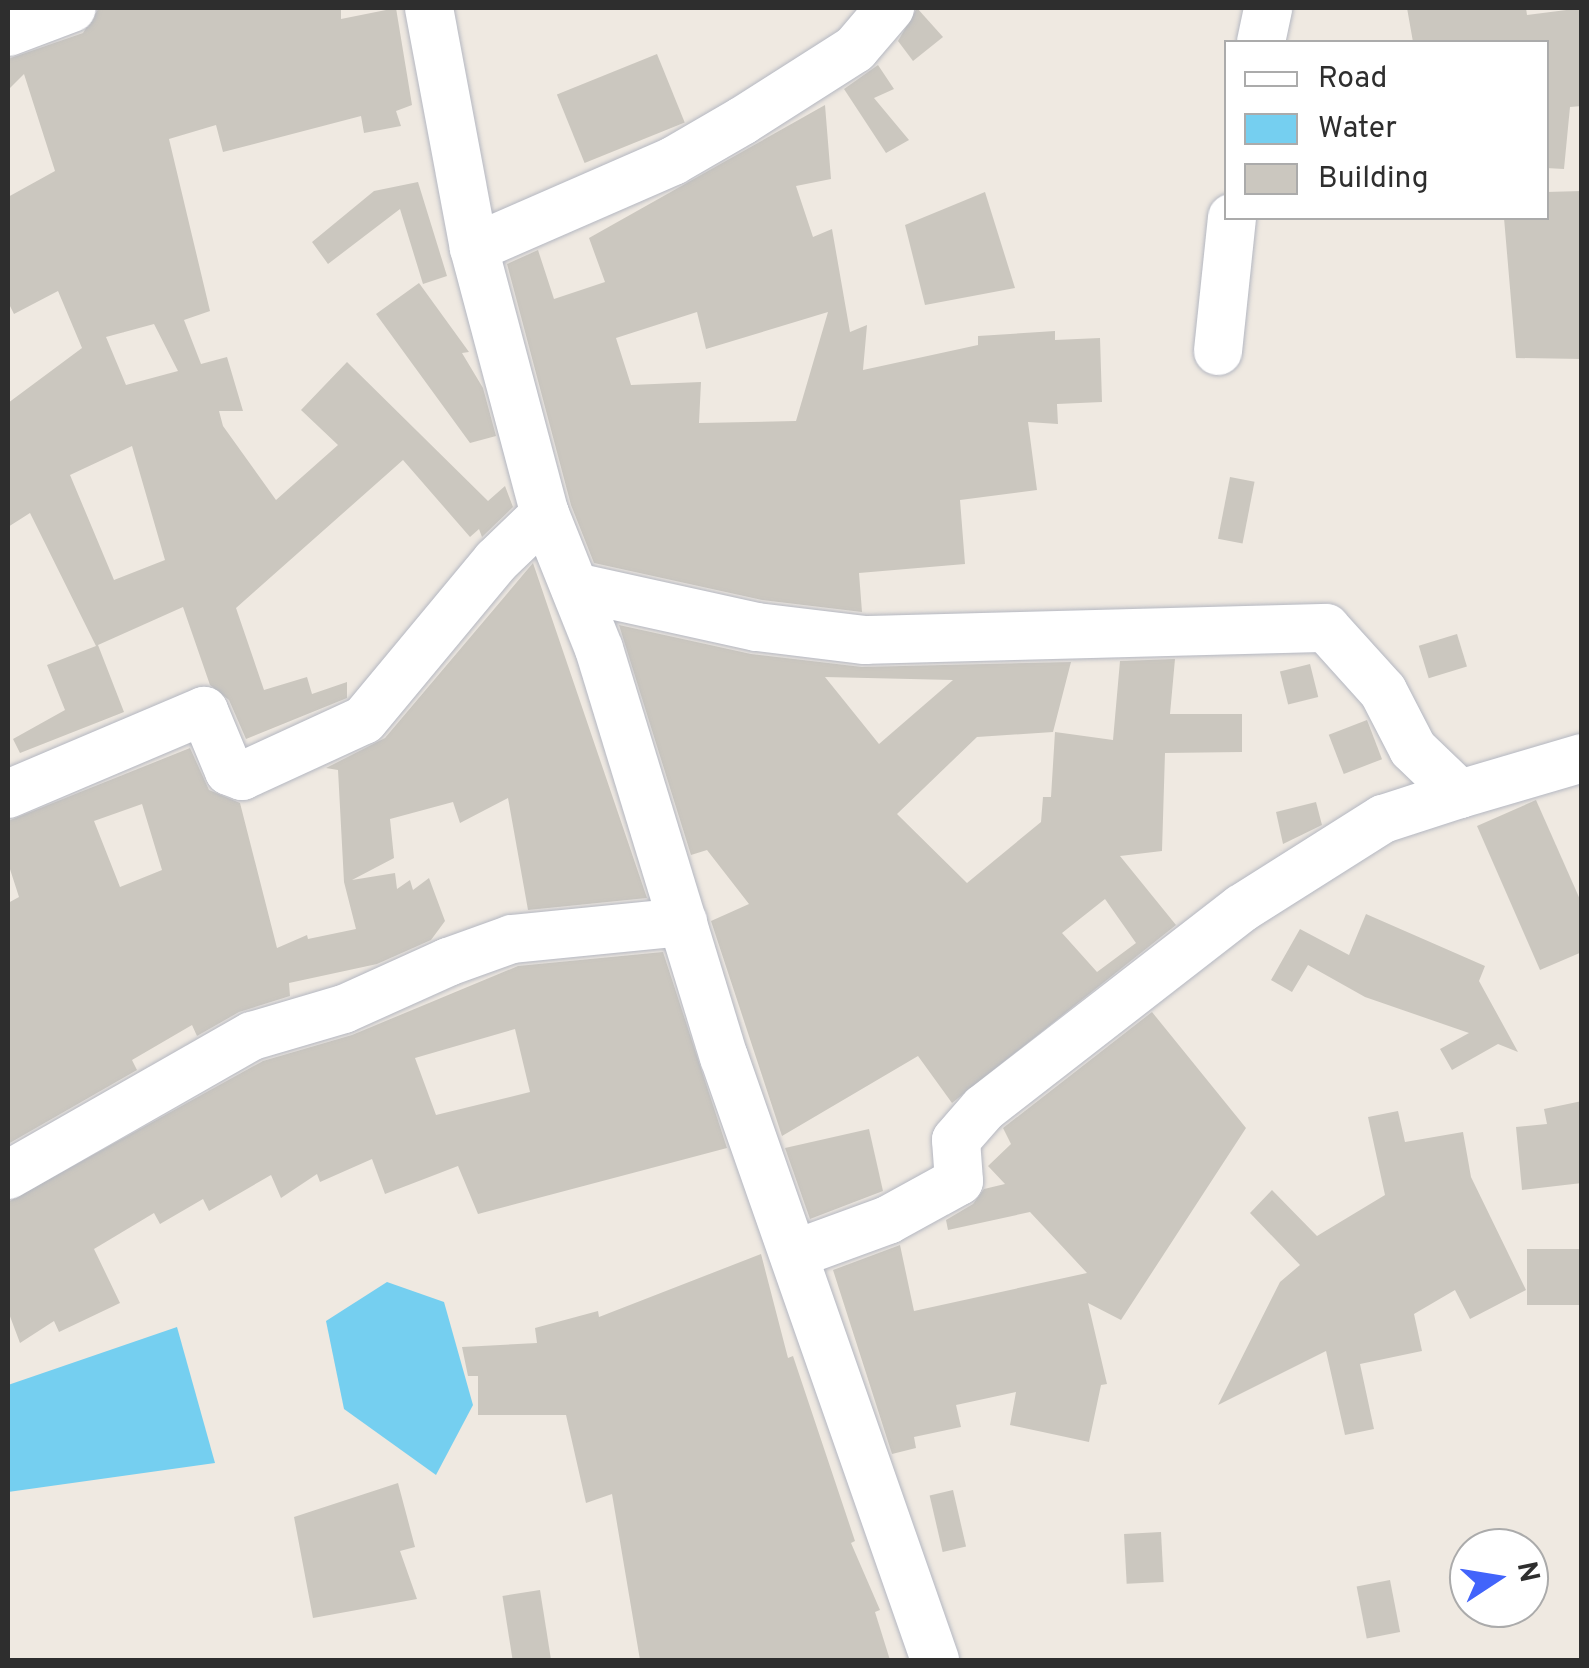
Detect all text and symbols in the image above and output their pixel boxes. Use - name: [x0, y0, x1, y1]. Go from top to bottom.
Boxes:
- legend: [1224, 40, 1549, 220]
- text: Road: [1318, 61, 1387, 98]
- text: Water: [1318, 111, 1397, 148]
- text: Building: [1318, 161, 1429, 198]
- north arrow: [1449, 1528, 1549, 1628]
- text: N: [1507, 1559, 1546, 1586]

